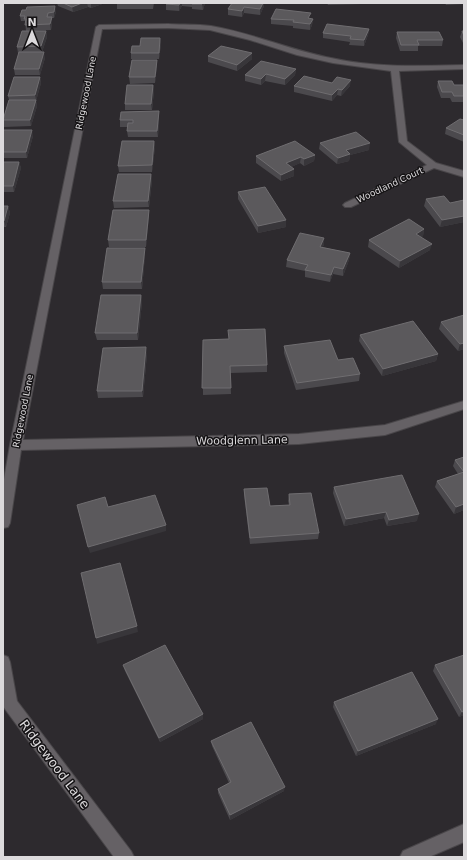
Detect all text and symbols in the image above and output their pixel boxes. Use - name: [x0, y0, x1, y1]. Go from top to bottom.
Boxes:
- north arrow: [12, 12, 52, 52]
- text: N: [27, 16, 37, 29]
- street label: Ridgewood Lane: [74, 55, 98, 130]
- street label: Woodland Court: [355, 165, 425, 205]
- street label: Ridgewood Lane: [11, 373, 35, 448]
- street label: Woodglenn Lane: [196, 433, 288, 448]
- street label: Ridgewood Lane: [16, 717, 93, 812]

